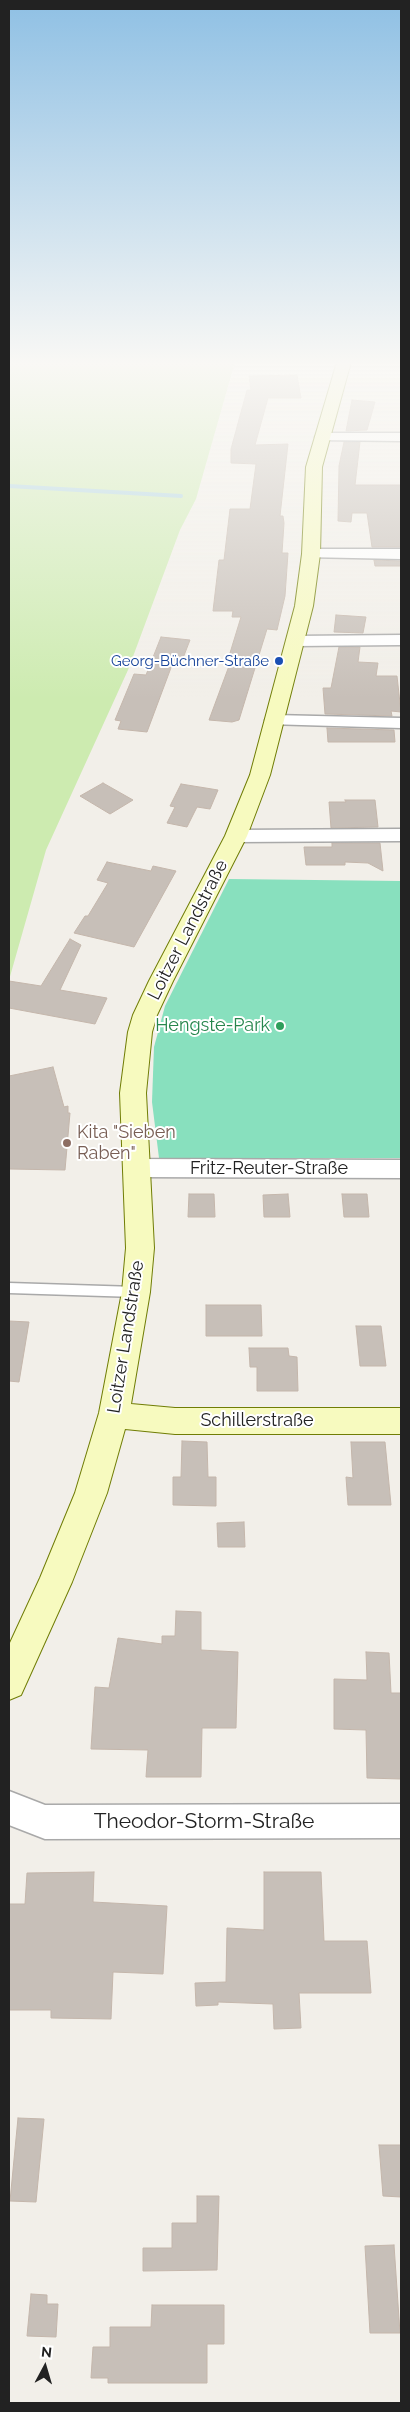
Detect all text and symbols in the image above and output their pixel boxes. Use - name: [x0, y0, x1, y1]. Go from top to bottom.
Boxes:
- place label: Georg-Büchner-Straße: [111, 652, 269, 670]
- marker: Georg-Büchner-Straße: [273, 655, 285, 667]
- street label: Loitzer Landstraße: [143, 856, 233, 1004]
- place label: Hengste-Park: [155, 1015, 270, 1037]
- marker: Hengste-Park: [274, 1020, 286, 1032]
- place label: Kita "Sieben Raben": [77, 1122, 176, 1164]
- marker: Kita "Sieben Raben": [61, 1137, 73, 1149]
- street label: Fritz-Reuter-Straße: [190, 1158, 348, 1180]
- street label: Loitzer Landstraße: [103, 1259, 149, 1415]
- street label: Schillerstraße: [200, 1410, 314, 1432]
- street label: Theodor-Storm-Straße: [94, 1809, 314, 1835]
- north arrow: [20, 2342, 70, 2392]
- text: N: [40, 2344, 53, 2361]

